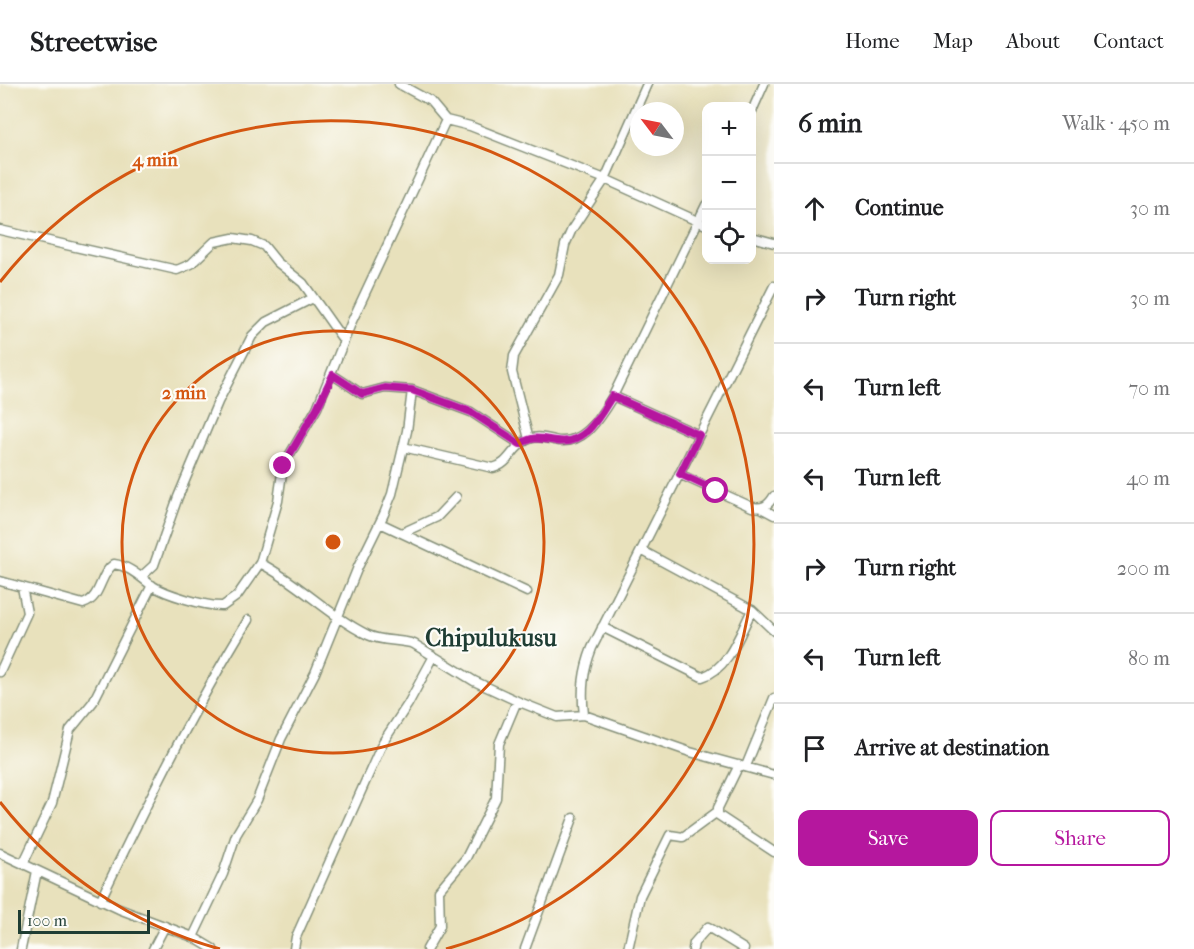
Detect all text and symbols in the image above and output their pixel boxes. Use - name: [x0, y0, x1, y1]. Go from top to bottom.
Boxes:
- text: Streetwise: [30, 25, 157, 58]
- text: Home: [845, 29, 900, 53]
- text: Map: [933, 29, 973, 53]
- text: About: [1006, 29, 1060, 53]
- text: Contact: [1093, 29, 1164, 53]
- north arrow: [630, 102, 684, 156]
- map controls: [702, 102, 756, 264]
- button: +: [702, 102, 756, 156]
- text: 6 min: [798, 108, 862, 139]
- text: Walk · 450 m: [1062, 112, 1170, 135]
- text: 4 min: [131, 150, 178, 171]
- button: −: [702, 156, 756, 210]
- icon: ahead: [798, 192, 831, 225]
- text: Continue: [855, 195, 944, 221]
- text: 30 m: [1130, 197, 1170, 220]
- button: locate: [702, 210, 756, 264]
- icon: right: [798, 282, 831, 315]
- text: Turn right: [855, 285, 956, 311]
- text: 30 m: [1130, 287, 1170, 310]
- icon: left: [798, 372, 831, 405]
- text: Turn left: [855, 375, 941, 401]
- text: 70 m: [1128, 377, 1170, 400]
- text: 2 min: [162, 383, 206, 404]
- route end: [269, 452, 295, 478]
- icon: left: [798, 462, 831, 495]
- text: Turn left: [855, 465, 941, 491]
- text: 40 m: [1126, 467, 1170, 490]
- route start: [702, 477, 728, 503]
- centre of rings: [323, 532, 343, 552]
- icon: right: [798, 552, 831, 585]
- text: Turn right: [855, 555, 956, 581]
- text: 200 m: [1117, 557, 1170, 580]
- district label: Chipulukusu: [425, 624, 557, 652]
- icon: left: [798, 642, 831, 675]
- text: Turn left: [855, 645, 941, 671]
- text: 80 m: [1128, 647, 1170, 670]
- icon: arrive: [798, 732, 831, 765]
- text: Arrive at destination: [855, 735, 1049, 761]
- button: Save: [798, 810, 978, 866]
- button: Share: [990, 810, 1170, 866]
- scale bar: [18, 907, 150, 934]
- text: 100 m: [27, 911, 67, 930]

